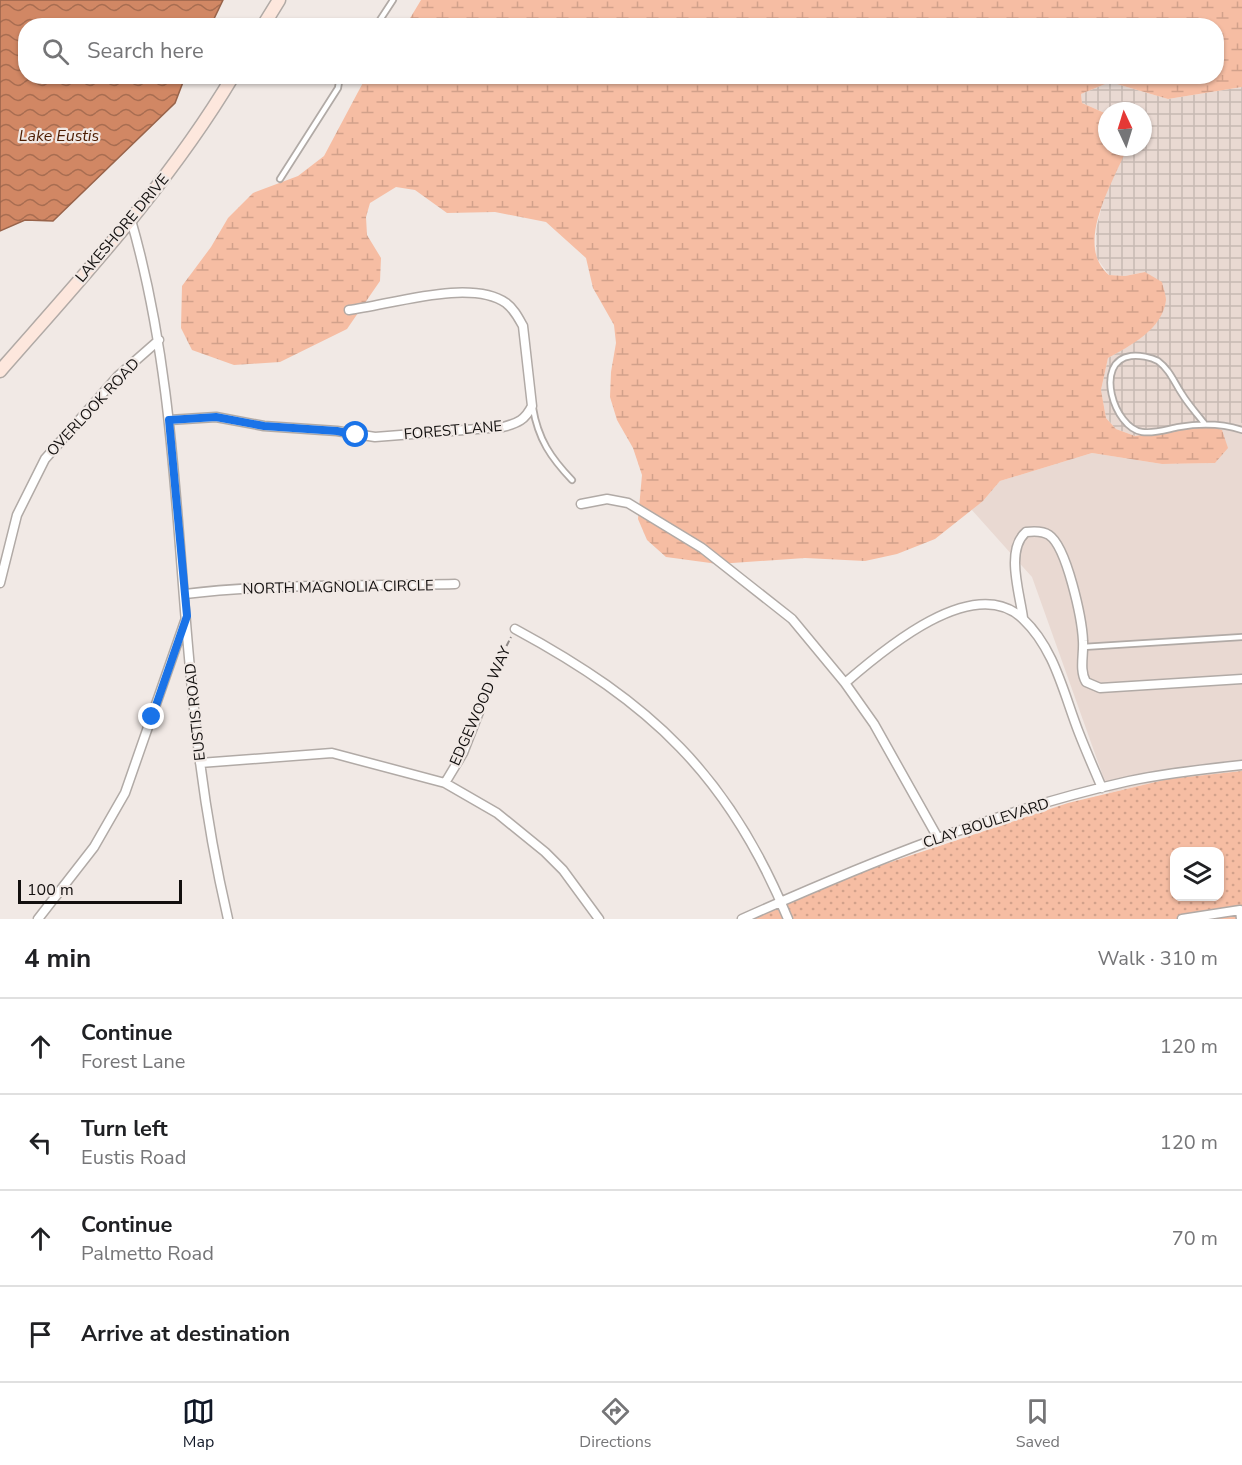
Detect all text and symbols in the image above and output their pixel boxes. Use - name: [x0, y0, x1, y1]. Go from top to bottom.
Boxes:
- search box: [18, 18, 1224, 84]
- icon: search: [39, 35, 72, 68]
- text: Search here: [87, 36, 204, 66]
- north arrow: [1098, 102, 1152, 156]
- water label: Lake Eustis: [19, 125, 100, 147]
- street label: LAKESHORE DRIVE: [71, 170, 173, 286]
- street label: OVERLOOK ROAD: [42, 354, 144, 460]
- street label: FOREST LANE: [403, 416, 503, 444]
- route start: [342, 421, 368, 447]
- street label: NORTH MAGNOLIA CIRCLE: [242, 575, 434, 599]
- street label: EDGEWOOD WAY: [445, 642, 516, 769]
- street label: EUSTIS ROAD: [180, 662, 210, 762]
- route end: [138, 703, 164, 729]
- street label: CLAY BOULEVARD: [920, 793, 1052, 853]
- map controls: [1170, 847, 1224, 901]
- button: layers: [1170, 847, 1224, 901]
- scale bar: [18, 877, 182, 904]
- text: 100 m: [27, 879, 74, 901]
- text: 4 min: [24, 941, 91, 976]
- text: Walk · 310 m: [1098, 945, 1218, 972]
- text: Continue: [81, 1018, 172, 1048]
- icon: ahead: [24, 1030, 57, 1063]
- text: 120 m: [1160, 1033, 1218, 1060]
- text: Forest Lane: [81, 1048, 186, 1075]
- text: Turn left: [81, 1114, 168, 1144]
- icon: left: [24, 1126, 57, 1159]
- text: 120 m: [1160, 1129, 1218, 1156]
- text: Eustis Road: [81, 1144, 186, 1171]
- text: Continue: [81, 1210, 172, 1240]
- icon: ahead: [24, 1222, 57, 1255]
- text: 70 m: [1172, 1225, 1218, 1252]
- text: Palmetto Road: [81, 1240, 214, 1267]
- icon: arrive: [24, 1318, 57, 1351]
- text: Arrive at destination: [81, 1319, 290, 1349]
- tab: Map: [182, 1395, 215, 1453]
- tab: Directions: [579, 1395, 651, 1453]
- tab: Saved: [1016, 1395, 1060, 1453]

